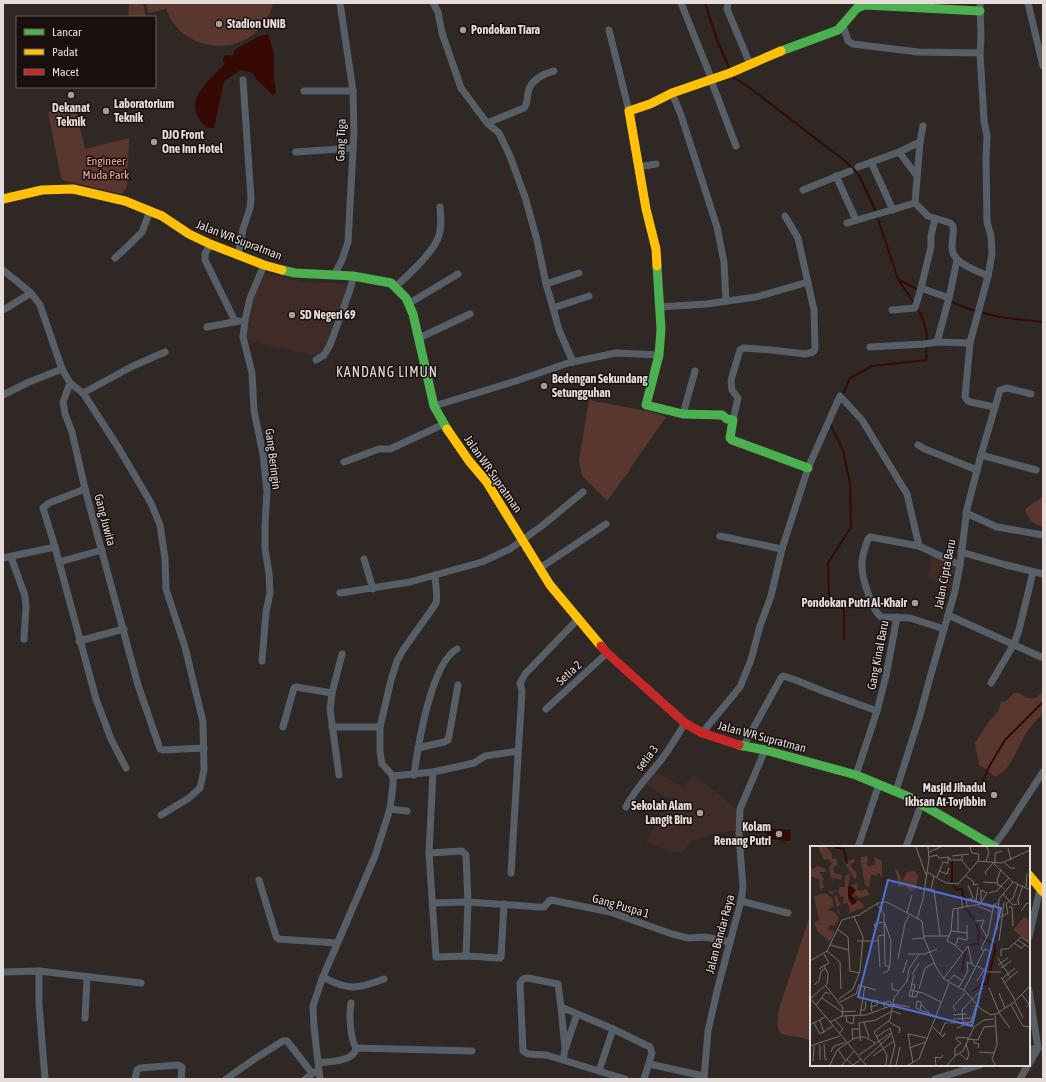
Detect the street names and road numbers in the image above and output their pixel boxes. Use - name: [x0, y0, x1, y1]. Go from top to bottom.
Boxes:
- street label: Gang Tiga: [333, 118, 349, 162]
- street label: Jalan WR Supratman: [194, 217, 284, 263]
- street label: Gang Beringin: [262, 428, 284, 490]
- street label: Jalan WR Supratman: [461, 433, 525, 515]
- street label: Gang Juwita: [91, 493, 119, 547]
- street label: Jalan Cipta Baru: [931, 538, 959, 610]
- street label: Gang Kinal Baru: [864, 619, 892, 691]
- street label: Setia 2: [553, 658, 585, 688]
- street label: Jalan WR Supratman: [716, 718, 808, 756]
- street label: setia 3: [633, 742, 661, 774]
- street label: Gang Puspa 1: [591, 891, 652, 921]
- street label: Jalan Bandar Raya: [703, 893, 737, 975]

